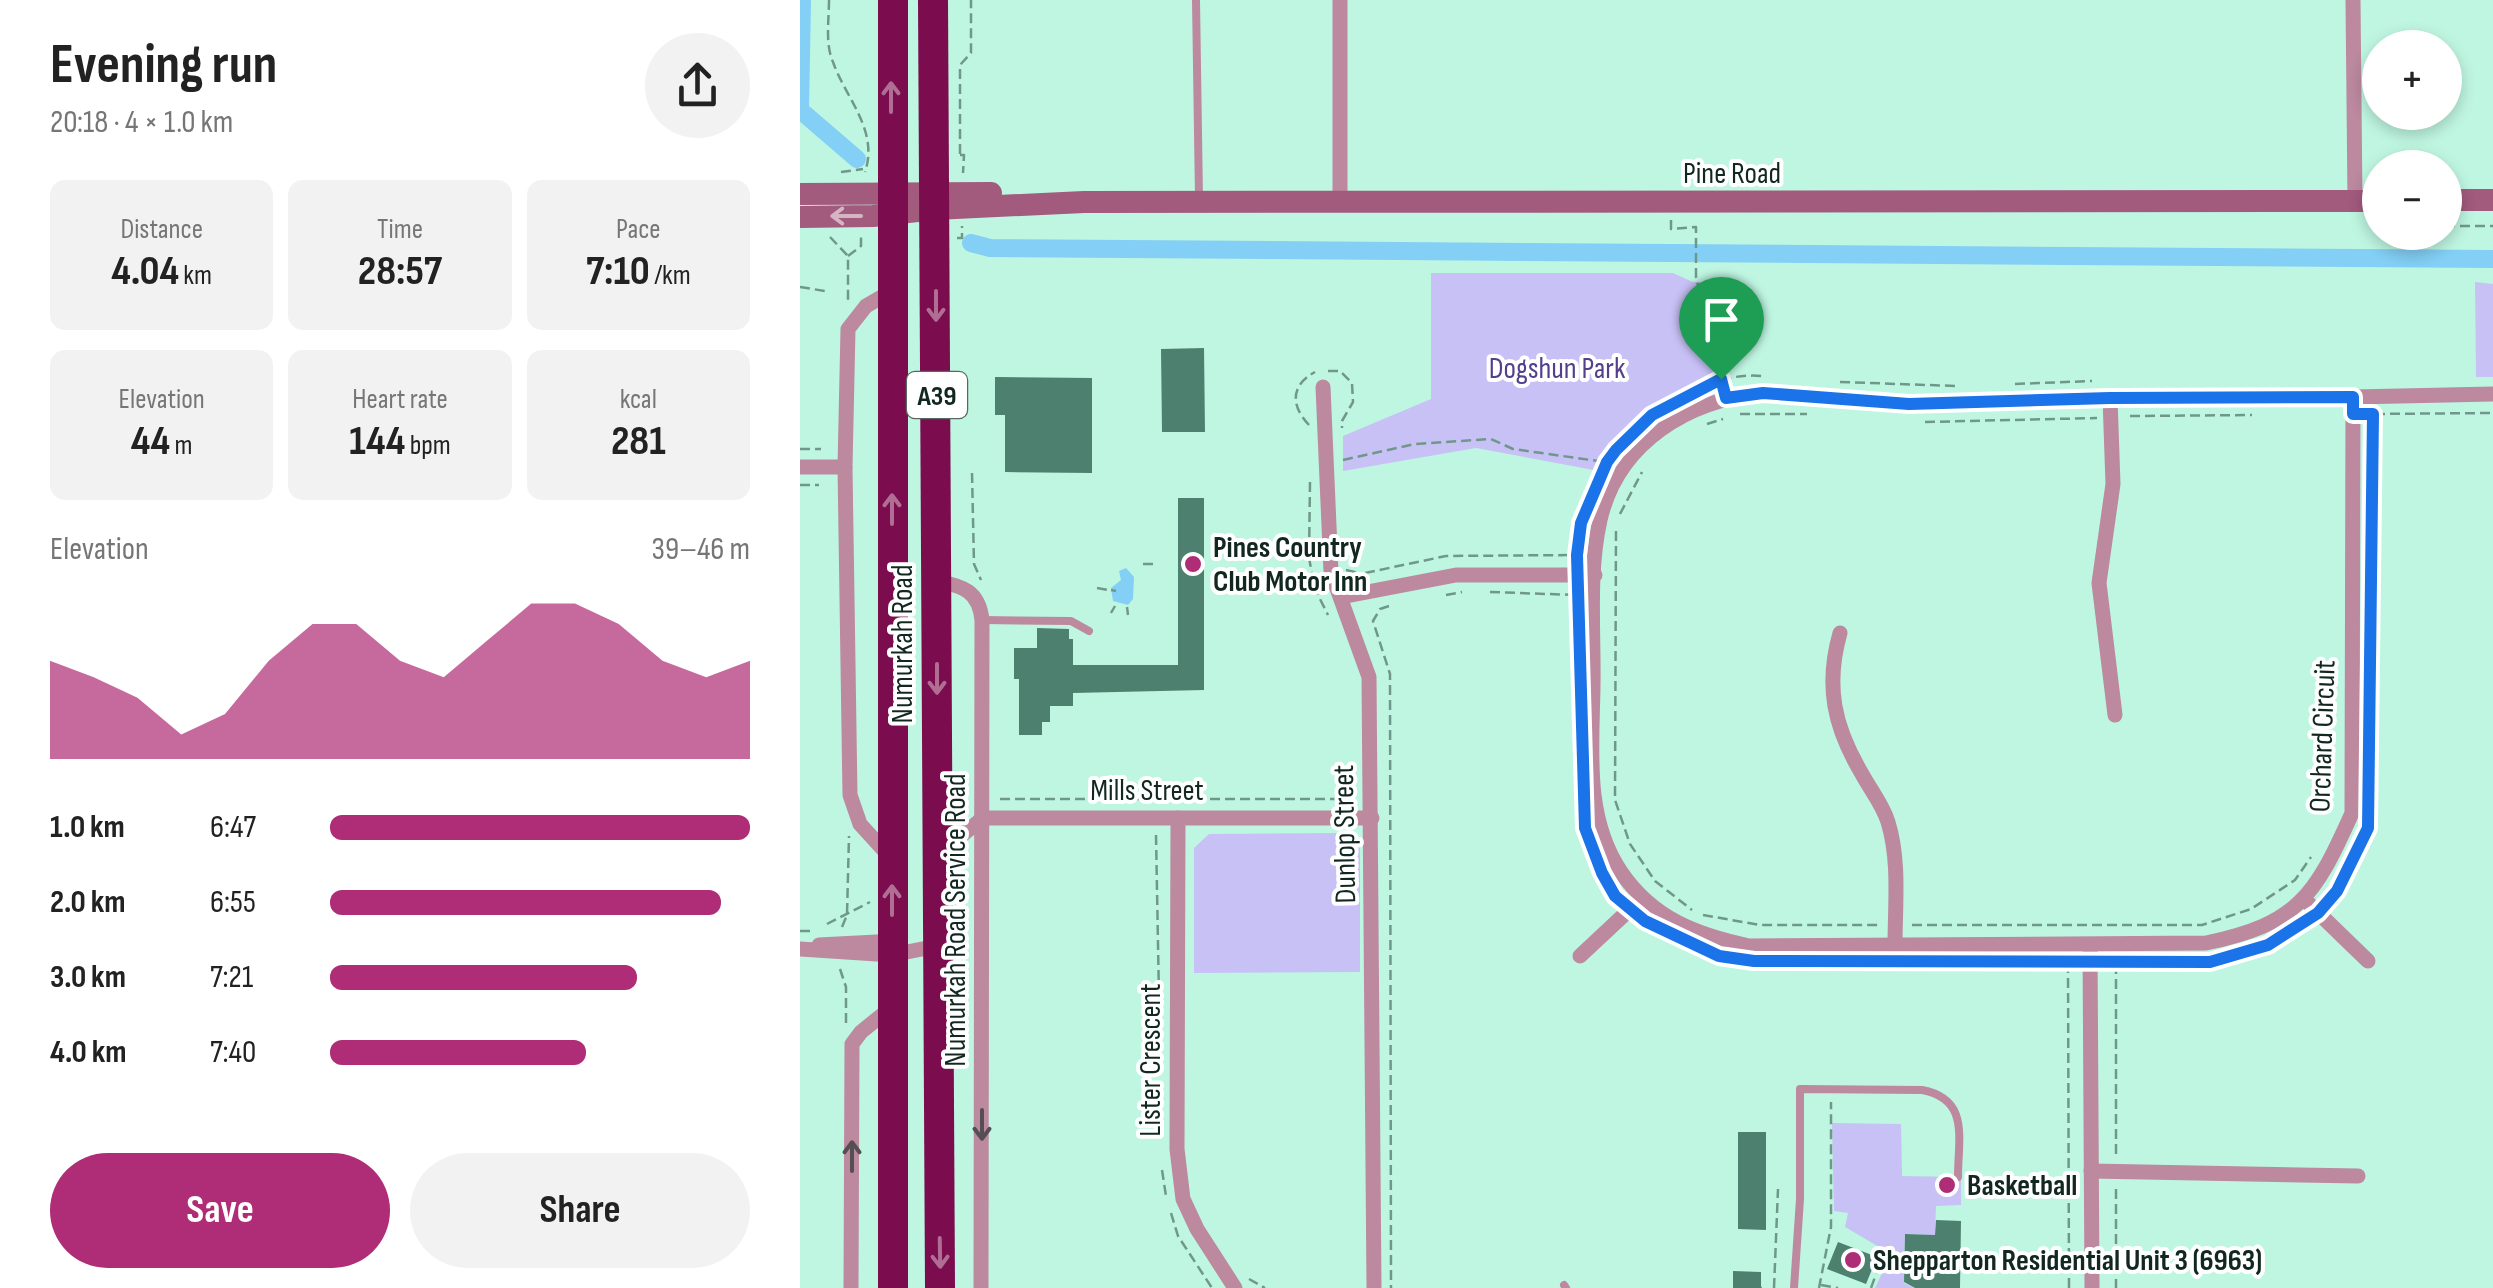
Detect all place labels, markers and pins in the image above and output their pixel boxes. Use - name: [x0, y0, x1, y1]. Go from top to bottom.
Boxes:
- pin: [1679, 277, 1764, 380]
- place label: Pines Country Club Motor Inn: [1213, 530, 1367, 600]
- marker: Pines Country Club Motor Inn: [1182, 553, 1204, 575]
- place label: Basketball: [1967, 1168, 2077, 1204]
- marker: Basketball: [1936, 1174, 1958, 1196]
- place label: Shepparton Residential Unit 3 (6963): [1873, 1243, 2262, 1279]
- marker: Shepparton Residential Unit 3 (6963): [1842, 1249, 1864, 1271]

